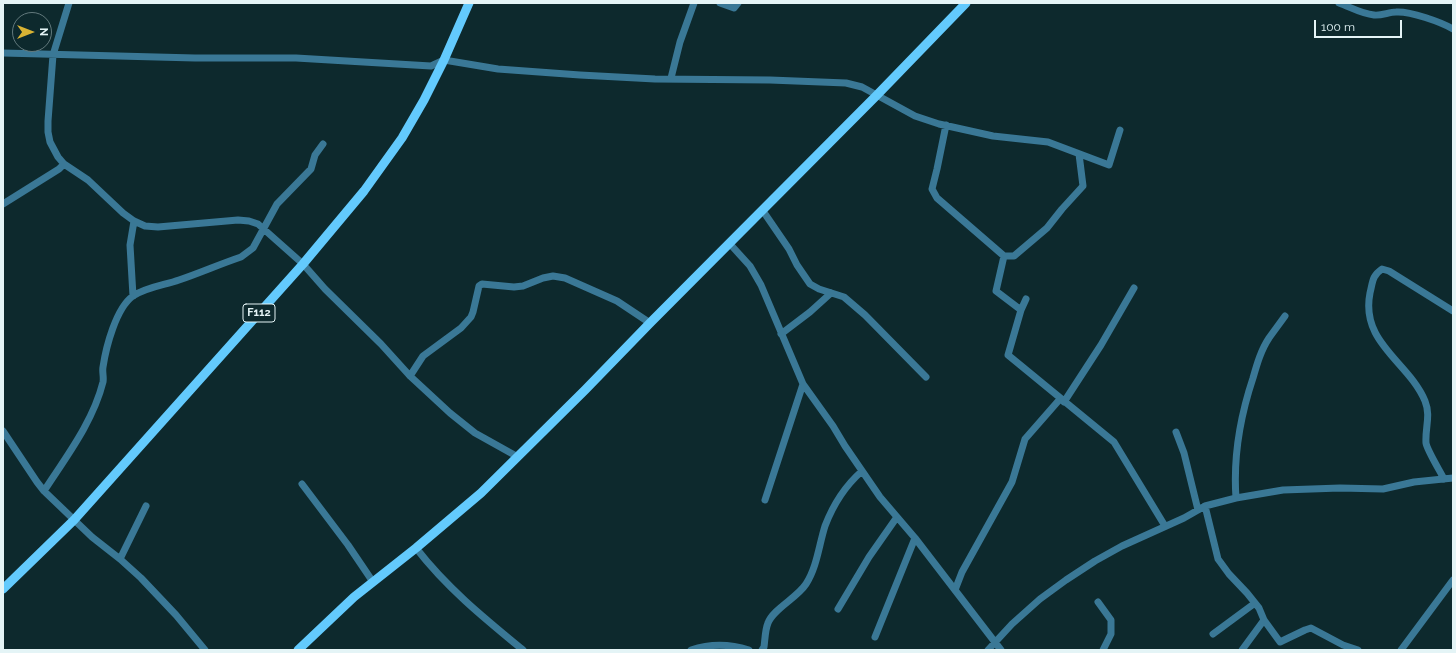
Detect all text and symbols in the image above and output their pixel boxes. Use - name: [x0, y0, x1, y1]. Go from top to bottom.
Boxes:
- north arrow: [12, 12, 52, 52]
- scale bar: [1316, 12, 1404, 38]
- text: 100 m: [1321, 20, 1355, 34]
- text: N: [37, 28, 50, 36]
- road number: F112: [243, 304, 275, 322]

